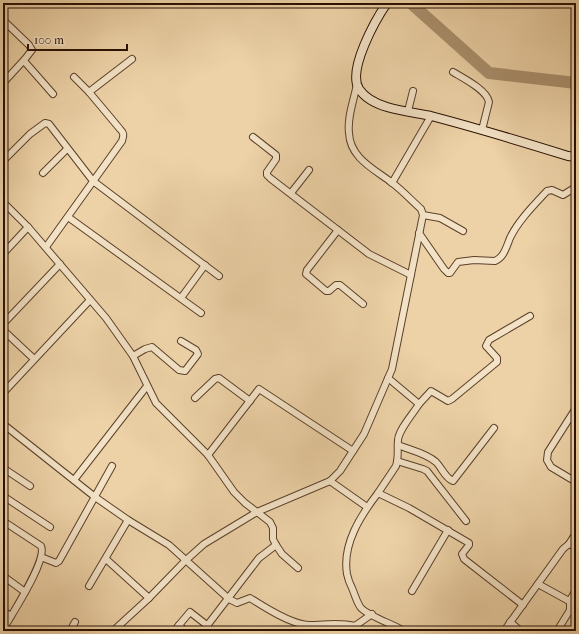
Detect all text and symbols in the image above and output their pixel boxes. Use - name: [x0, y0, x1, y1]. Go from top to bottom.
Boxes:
- scale bar: [28, 26, 127, 52]
- text: 100 m: [34, 33, 64, 47]

